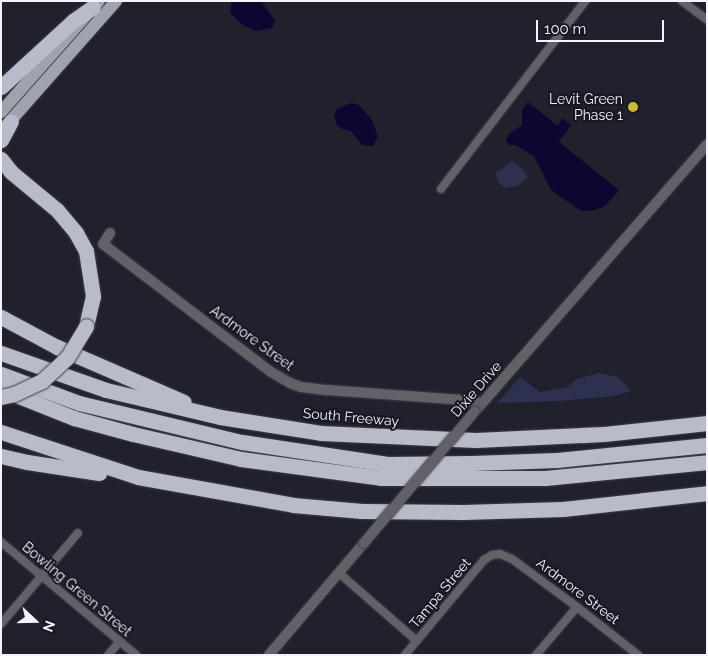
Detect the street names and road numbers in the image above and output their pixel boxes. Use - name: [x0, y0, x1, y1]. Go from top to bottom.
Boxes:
- street label: Ardmore Street: [207, 302, 297, 374]
- street label: Dixie Drive: [447, 358, 505, 420]
- street label: South Freeway: [302, 404, 400, 430]
- street label: Bowling Green Street: [19, 538, 135, 640]
- street label: Ardmore Street: [533, 554, 623, 628]
- street label: Tampa Street: [406, 555, 474, 631]

